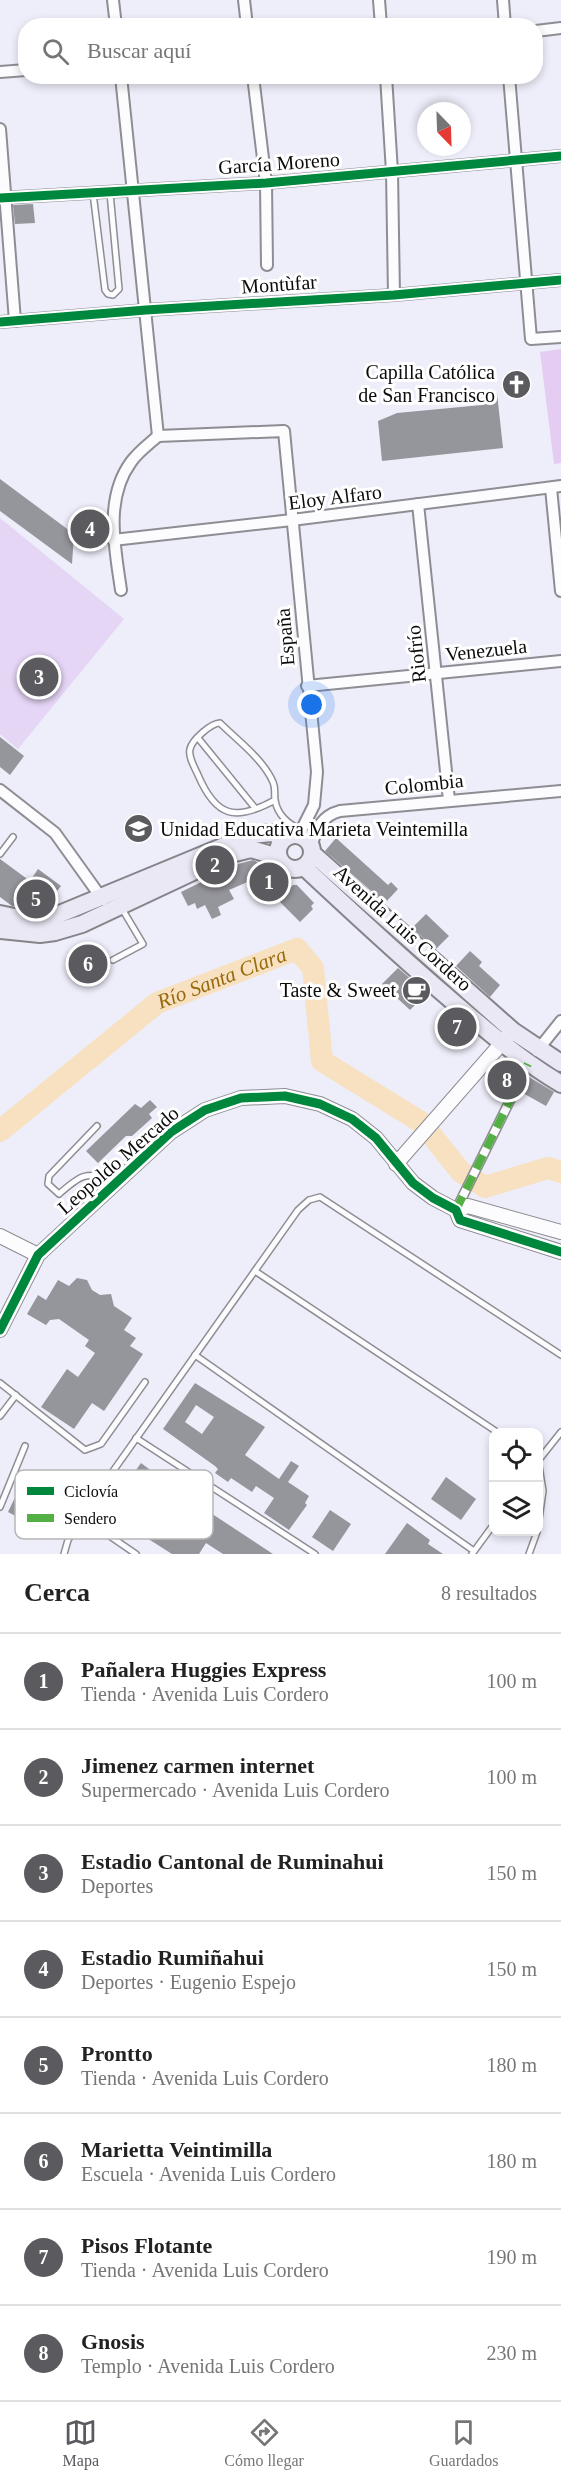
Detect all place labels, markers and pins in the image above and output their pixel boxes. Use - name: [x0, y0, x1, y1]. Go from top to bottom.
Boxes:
- place label: Capilla Católica de San Francisco: [358, 361, 495, 406]
- church icon: Capilla Católica de San Francisco: [500, 368, 532, 400]
- pin: 4: [70, 506, 110, 552]
- pin: 3: [20, 654, 58, 700]
- school or university icon: Unidad Educativa Marieta Veintemilla: [123, 813, 155, 845]
- place label: Unidad Educativa Marieta Veintemilla: [160, 818, 468, 840]
- pin: 2: [196, 842, 234, 888]
- pin: 1: [250, 860, 288, 904]
- pin: 5: [16, 876, 56, 922]
- pin: 6: [68, 942, 107, 986]
- cafe icon: Taste & Sweet: [401, 974, 433, 1006]
- place label: Taste & Sweet: [280, 979, 396, 1001]
- pin: 7: [438, 1004, 476, 1050]
- pin: 8: [488, 1058, 526, 1102]

